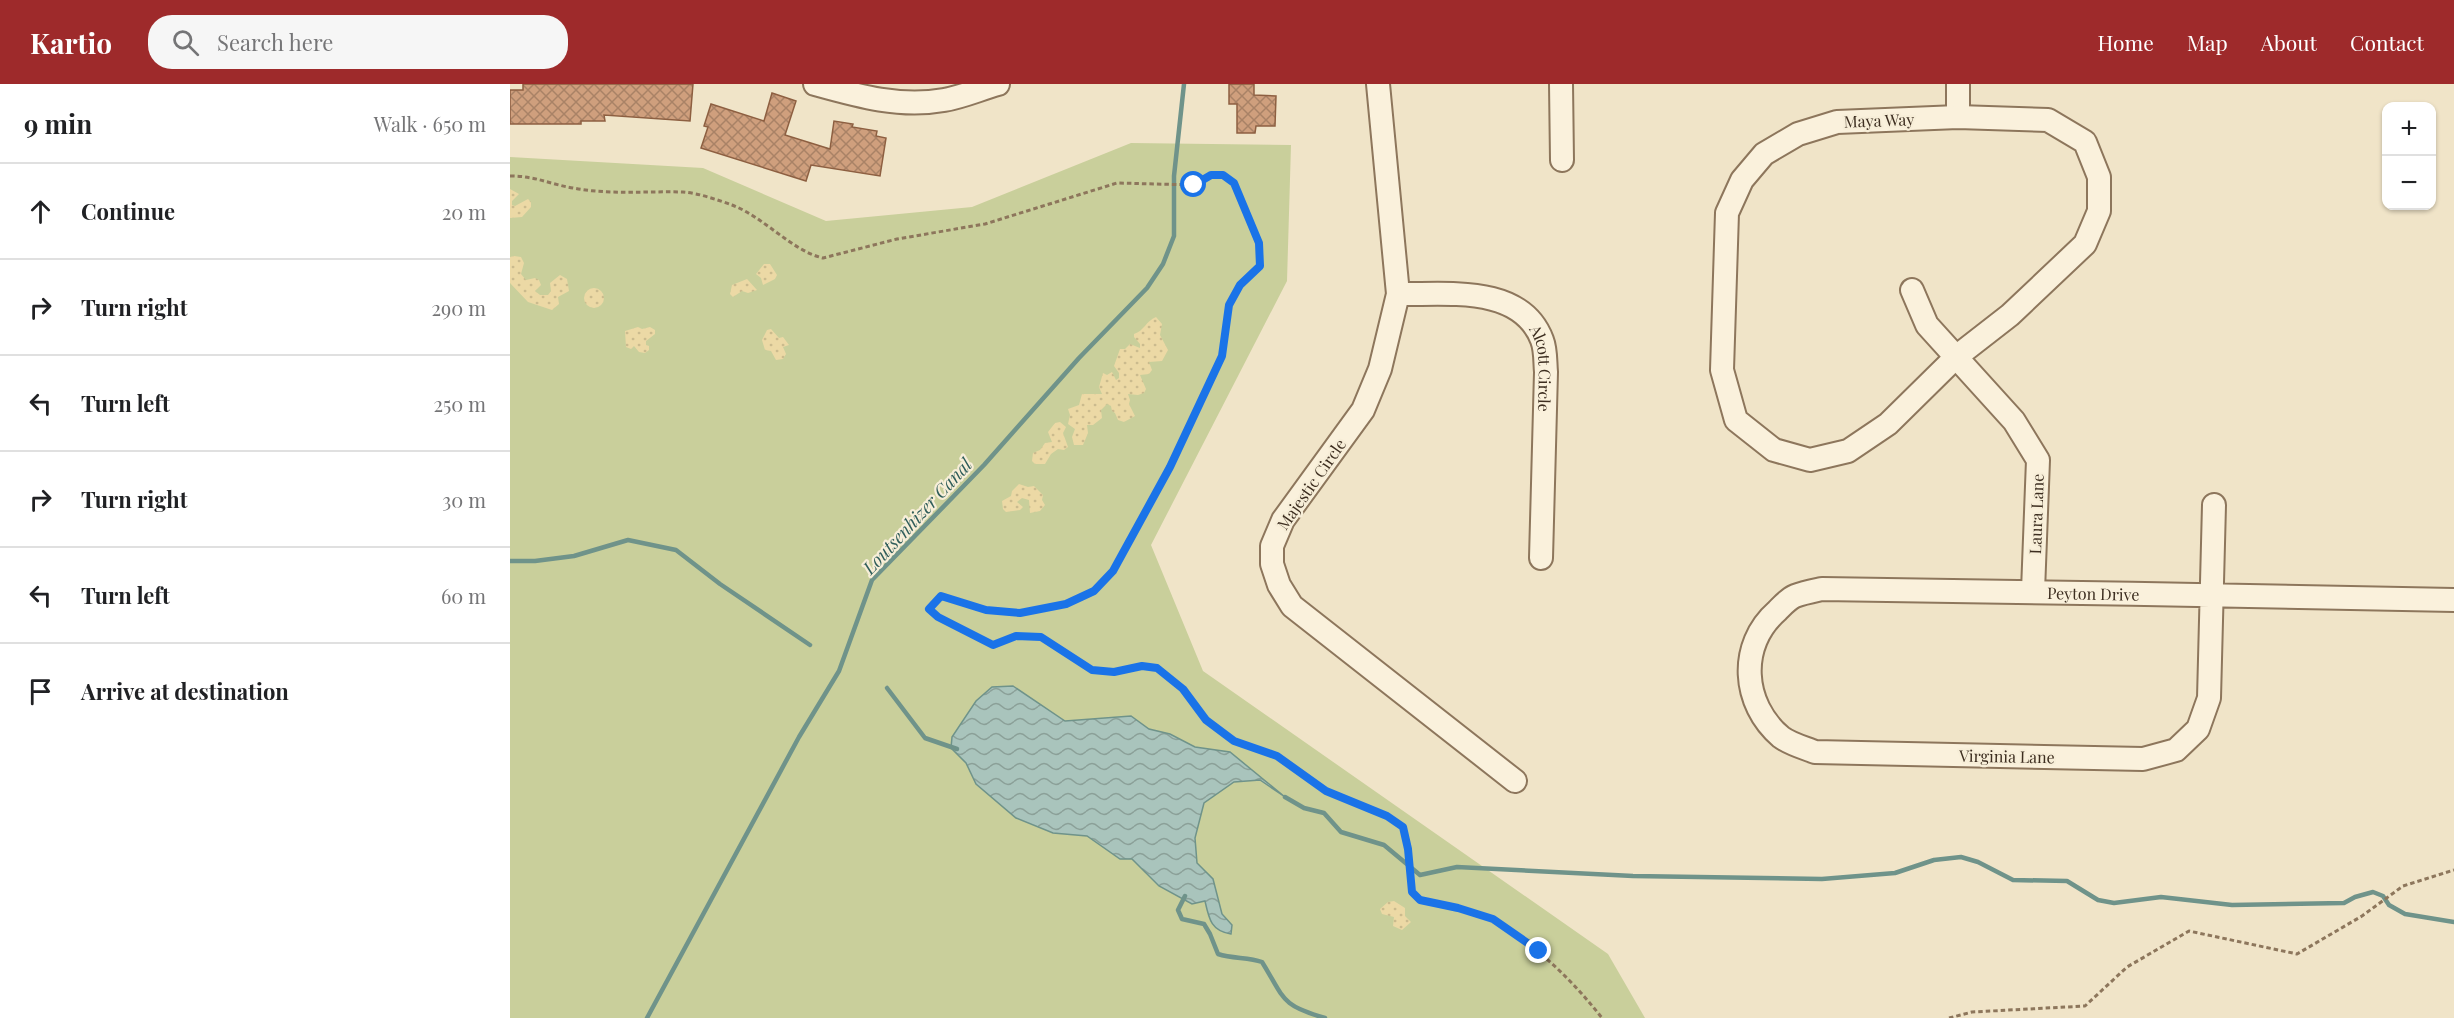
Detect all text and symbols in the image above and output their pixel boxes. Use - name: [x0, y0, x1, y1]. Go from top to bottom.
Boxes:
- search box: [148, 15, 568, 69]
- text: Kartio: [30, 24, 112, 61]
- icon: search: [169, 26, 202, 59]
- text: Search here: [217, 27, 333, 57]
- text: Home: [2098, 28, 2154, 56]
- text: Map: [2187, 28, 2228, 56]
- text: About: [2261, 28, 2317, 56]
- text: Contact: [2350, 28, 2424, 56]
- map controls: [2382, 102, 2436, 210]
- button: +: [2382, 102, 2436, 156]
- text: 9 min: [24, 106, 92, 141]
- street label: Maya Way: [1843, 108, 1915, 132]
- text: Walk · 650 m: [374, 110, 486, 137]
- button: −: [2382, 156, 2436, 210]
- route start: [1180, 171, 1206, 197]
- icon: ahead: [24, 195, 57, 228]
- text: Continue: [81, 196, 175, 226]
- text: 20 m: [442, 198, 486, 225]
- icon: right: [24, 291, 57, 324]
- text: Turn right: [81, 292, 187, 322]
- text: 290 m: [432, 294, 486, 321]
- street label: Alcott Circle: [1525, 319, 1557, 412]
- icon: left: [24, 387, 57, 420]
- text: Turn left: [81, 388, 170, 418]
- text: 250 m: [433, 390, 486, 417]
- street label: Majestic Circle: [1272, 434, 1350, 534]
- water label: Loutsenhizer Canal: [856, 452, 978, 580]
- street label: Laura Lane: [2024, 473, 2048, 555]
- icon: right: [24, 483, 57, 516]
- text: Turn right: [81, 484, 187, 514]
- text: 30 m: [442, 486, 486, 513]
- icon: left: [24, 579, 57, 612]
- text: Turn left: [81, 580, 170, 610]
- text: 60 m: [441, 582, 486, 609]
- street label: Peyton Drive: [2047, 582, 2140, 604]
- icon: arrive: [24, 675, 57, 708]
- text: Arrive at destination: [81, 676, 289, 706]
- street label: Virginia Lane: [1958, 745, 2055, 767]
- route end: [1525, 937, 1551, 963]

